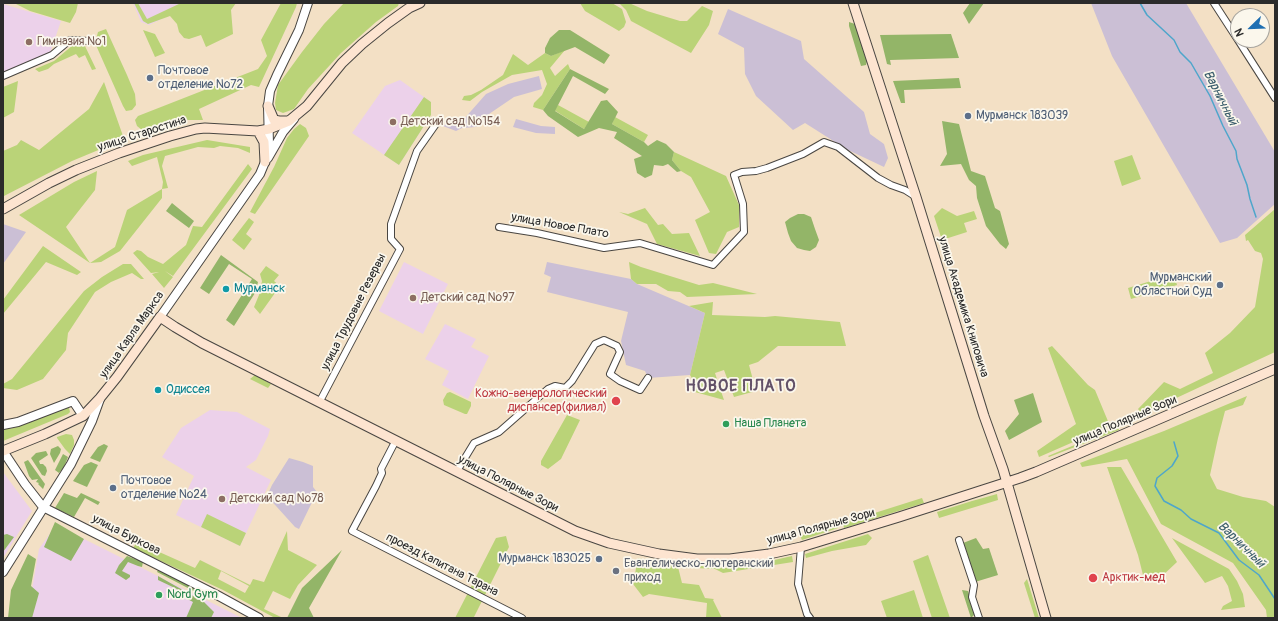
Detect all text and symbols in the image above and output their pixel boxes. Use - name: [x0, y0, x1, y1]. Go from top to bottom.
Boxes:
- north arrow: [1230, 8, 1270, 48]
- text: N: [1232, 27, 1247, 38]
- place label: Гимназия №1: [37, 35, 106, 49]
- marker: Гимназия №1: [24, 37, 34, 47]
- place label: Почтовое отделение №72: [158, 64, 243, 92]
- water label: Варничный: [1200, 68, 1240, 128]
- marker: Почтовое отделение №72: [145, 73, 155, 83]
- place label: Мурманск 183039: [976, 109, 1068, 123]
- marker: Мурманск 183039: [963, 111, 973, 121]
- street label: улица Старостина: [96, 113, 188, 155]
- place label: Детский сад №154: [401, 115, 500, 129]
- marker: Детский сад №154: [388, 117, 398, 127]
- street label: улица Новое Плато: [510, 210, 610, 242]
- street label: улица Академика Книповича: [935, 235, 991, 379]
- street label: улица Трудовые Резервы: [318, 251, 390, 373]
- place label: Мурманский Областной Суд: [1133, 271, 1212, 299]
- marker: Мурманский Областной Суд: [1215, 280, 1225, 290]
- place label: Мурманск: [234, 282, 285, 296]
- marker: Мурманск: [221, 284, 231, 294]
- street label: улица Карла Маркса: [97, 289, 167, 381]
- place label: Детский сад №97: [421, 291, 515, 305]
- marker: Детский сад №97: [408, 293, 418, 303]
- district label: НОВОЕ ПЛАТО: [686, 377, 796, 397]
- place label: Одиссея: [166, 383, 210, 397]
- marker: Одиссея: [153, 385, 163, 395]
- place label: Кожно-венерологический диспансер(филиал): [475, 387, 607, 415]
- street label: улица Полярные Зори: [1071, 393, 1179, 449]
- marker: Кожно-венерологический диспансер(филиал): [610, 395, 622, 407]
- place label: Наша Планета: [734, 417, 806, 431]
- marker: Наша Планета: [721, 419, 731, 429]
- street label: улица Полярные Зори: [455, 452, 561, 516]
- place label: Почтовое отделение №24: [121, 474, 207, 502]
- marker: Почтовое отделение №24: [108, 483, 118, 493]
- place label: Детский сад №78: [230, 492, 324, 506]
- marker: Детский сад №78: [217, 494, 227, 504]
- street label: улица Полярные Зори: [766, 506, 876, 548]
- street label: улица Буркова: [90, 512, 162, 558]
- water label: Варничный: [1214, 519, 1268, 571]
- street label: проезд Капитана Тарана: [383, 530, 501, 600]
- place label: Мурманск 183025: [498, 552, 591, 566]
- marker: Мурманск 183025: [594, 554, 604, 564]
- place label: Евангелическо-лютеранский приход: [624, 557, 773, 585]
- marker: Евангелическо-лютеранский приход: [611, 566, 621, 576]
- place label: Арктик-мед: [1102, 571, 1165, 585]
- marker: Арктик-мед: [1087, 572, 1099, 584]
- place label: Nord Gym: [167, 588, 218, 602]
- marker: Nord Gym: [154, 590, 164, 600]

